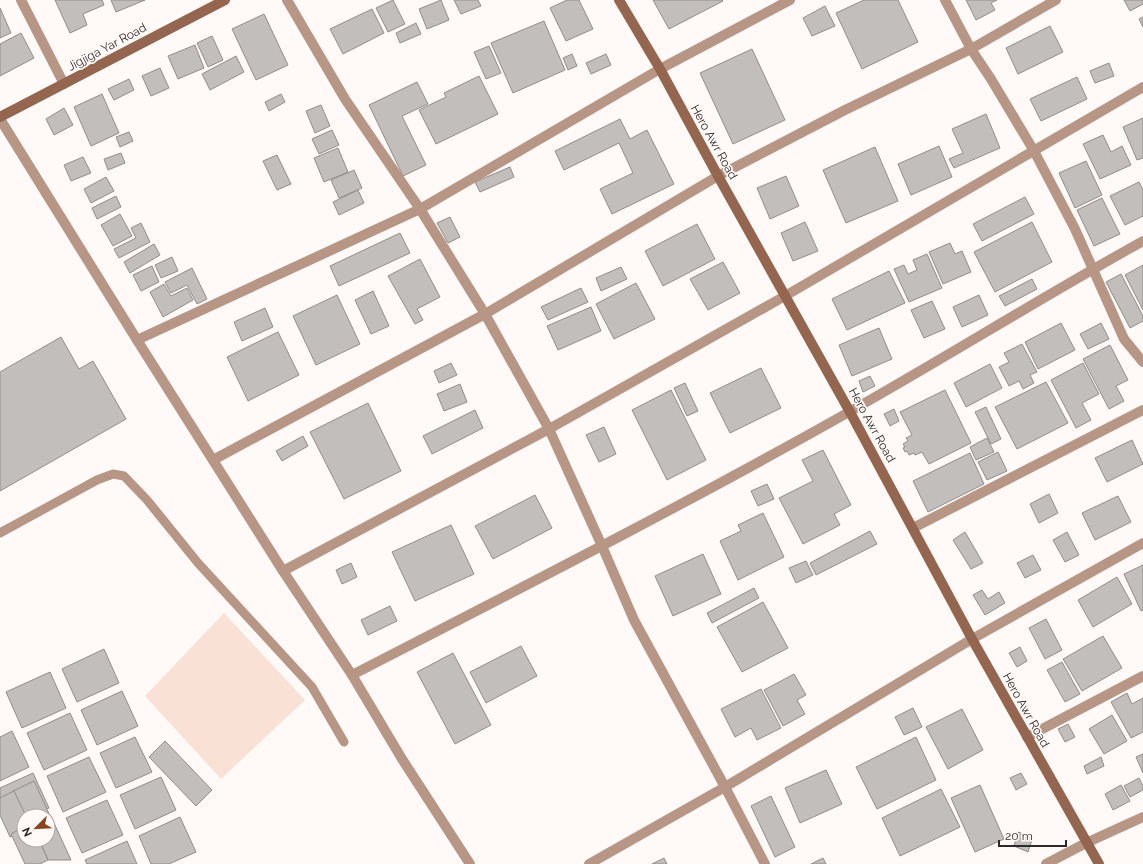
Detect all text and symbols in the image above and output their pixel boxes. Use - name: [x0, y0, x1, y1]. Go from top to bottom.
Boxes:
- street label: Jigjiga Yar Road: [65, 20, 149, 74]
- street label: Hero Awr Road: [688, 102, 740, 182]
- street label: Hero Awr Road: [846, 385, 898, 465]
- street label: Hero Awr Road: [1000, 670, 1052, 750]
- north arrow: [16, 808, 56, 848]
- scale bar: [999, 822, 1066, 848]
- text: N: [20, 825, 35, 838]
- text: 20 m: [1005, 829, 1033, 843]

